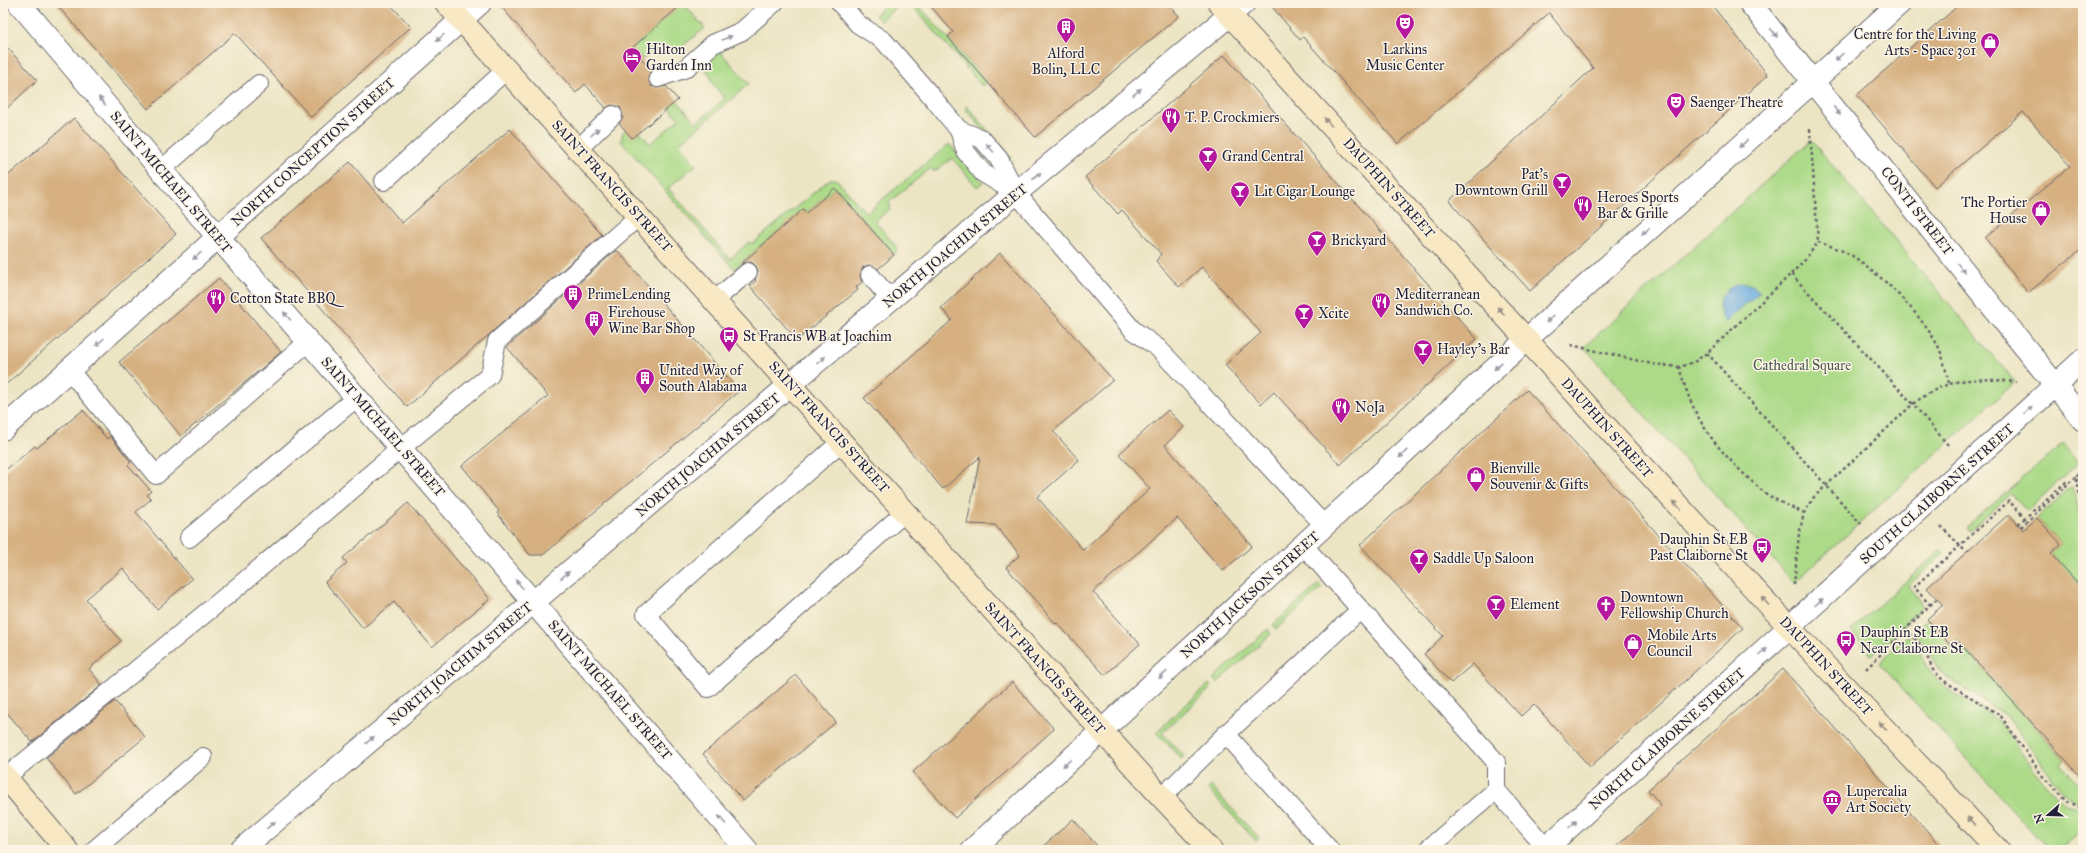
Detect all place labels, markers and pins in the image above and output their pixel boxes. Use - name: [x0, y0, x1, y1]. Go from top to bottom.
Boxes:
- theatre icon: Larkins Music Center: [1394, 12, 1416, 40]
- building icon: Alford Bolin, LLC: [1055, 16, 1077, 44]
- place label: Centre for the Living Arts - Space 301: [1854, 26, 1976, 59]
- shop icon: Centre for the Living Arts - Space 301: [1979, 31, 2001, 59]
- place label: Hilton Garden Inn: [646, 41, 712, 74]
- place label: Larkins Music Center: [1366, 41, 1445, 74]
- place label: Alford Bolin, LLC: [1032, 45, 1100, 78]
- hotel icon: Hilton Garden Inn: [621, 46, 643, 74]
- theatre icon: Saenger Theatre: [1665, 91, 1687, 119]
- place label: Saenger Theatre: [1690, 94, 1783, 111]
- restaurant icon: T. P. Crockmiers: [1160, 106, 1182, 134]
- place label: T. P. Crockmiers: [1185, 109, 1279, 126]
- bar icon: Grand Central: [1197, 145, 1219, 173]
- place label: Grand Central: [1222, 148, 1304, 165]
- place label: Pat's Downtown Grill: [1454, 166, 1548, 199]
- bar icon: Pat's Downtown Grill: [1551, 171, 1573, 199]
- bar icon: Lit Cigar Lounge: [1229, 180, 1251, 208]
- place label: Lit Cigar Lounge: [1254, 183, 1355, 200]
- place label: Heroes Sports Bar & Grille: [1597, 189, 1679, 222]
- restaurant icon: Heroes Sports Bar & Grille: [1572, 194, 1594, 222]
- place label: The Portier House: [1961, 194, 2028, 227]
- shop icon: The Portier House: [2030, 199, 2052, 227]
- bar icon: Brickyard: [1306, 229, 1328, 257]
- place label: Brickyard: [1331, 232, 1386, 249]
- building icon: PrimeLending: [562, 283, 584, 311]
- place label: PrimeLending: [587, 286, 671, 303]
- place label: Mediterranean Sandwich Co.: [1395, 286, 1480, 319]
- restaurant icon: Cotton State BBQ: [205, 287, 227, 315]
- place label: Cotton State BBQ: [230, 290, 346, 307]
- restaurant icon: Mediterranean Sandwich Co.: [1370, 291, 1392, 319]
- bar icon: Xcite: [1293, 302, 1315, 330]
- place label: Firehouse Wine Bar Shop: [608, 304, 695, 337]
- place label: Xcite: [1318, 305, 1349, 322]
- building icon: Firehouse Wine Bar Shop: [583, 309, 605, 337]
- bus stop icon: St Francis WB at Joachim: [718, 325, 740, 353]
- place label: St Francis WB at Joachim: [743, 328, 892, 346]
- bar icon: Hayley's Bar: [1412, 338, 1434, 366]
- place label: Hayley's Bar: [1437, 341, 1510, 358]
- place label: United Way of South Alabama: [659, 362, 747, 395]
- building icon: United Way of South Alabama: [634, 367, 656, 395]
- restaurant icon: NoJa: [1330, 396, 1352, 424]
- place label: NoJa: [1355, 399, 1385, 417]
- place label: Bienville Souvenir & Gifts: [1490, 460, 1588, 493]
- shop icon: Bienville Souvenir & Gifts: [1465, 465, 1487, 493]
- place label: Dauphin St EB Past Claiborne St: [1650, 531, 1748, 564]
- bus stop icon: Dauphin St EB Past Claiborne St: [1751, 536, 1773, 564]
- bar icon: Saddle Up Saloon: [1408, 547, 1430, 575]
- place label: Saddle Up Saloon: [1433, 550, 1534, 567]
- place label: Downtown Fellowship Church: [1620, 589, 1729, 622]
- bar icon: Element: [1485, 593, 1507, 621]
- church icon: Downtown Fellowship Church: [1595, 594, 1617, 622]
- place label: Element: [1510, 596, 1560, 613]
- place label: Dauphin St EB Near Claiborne St: [1860, 624, 1963, 657]
- place label: Mobile Arts Council: [1647, 627, 1716, 660]
- bus stop icon: Dauphin St EB Near Claiborne St: [1835, 629, 1857, 657]
- shop icon: Mobile Arts Council: [1622, 632, 1644, 660]
- place label: Lupercalia Art Society: [1845, 783, 1911, 816]
- museum icon: Lupercalia Art Society: [1821, 788, 1843, 816]

